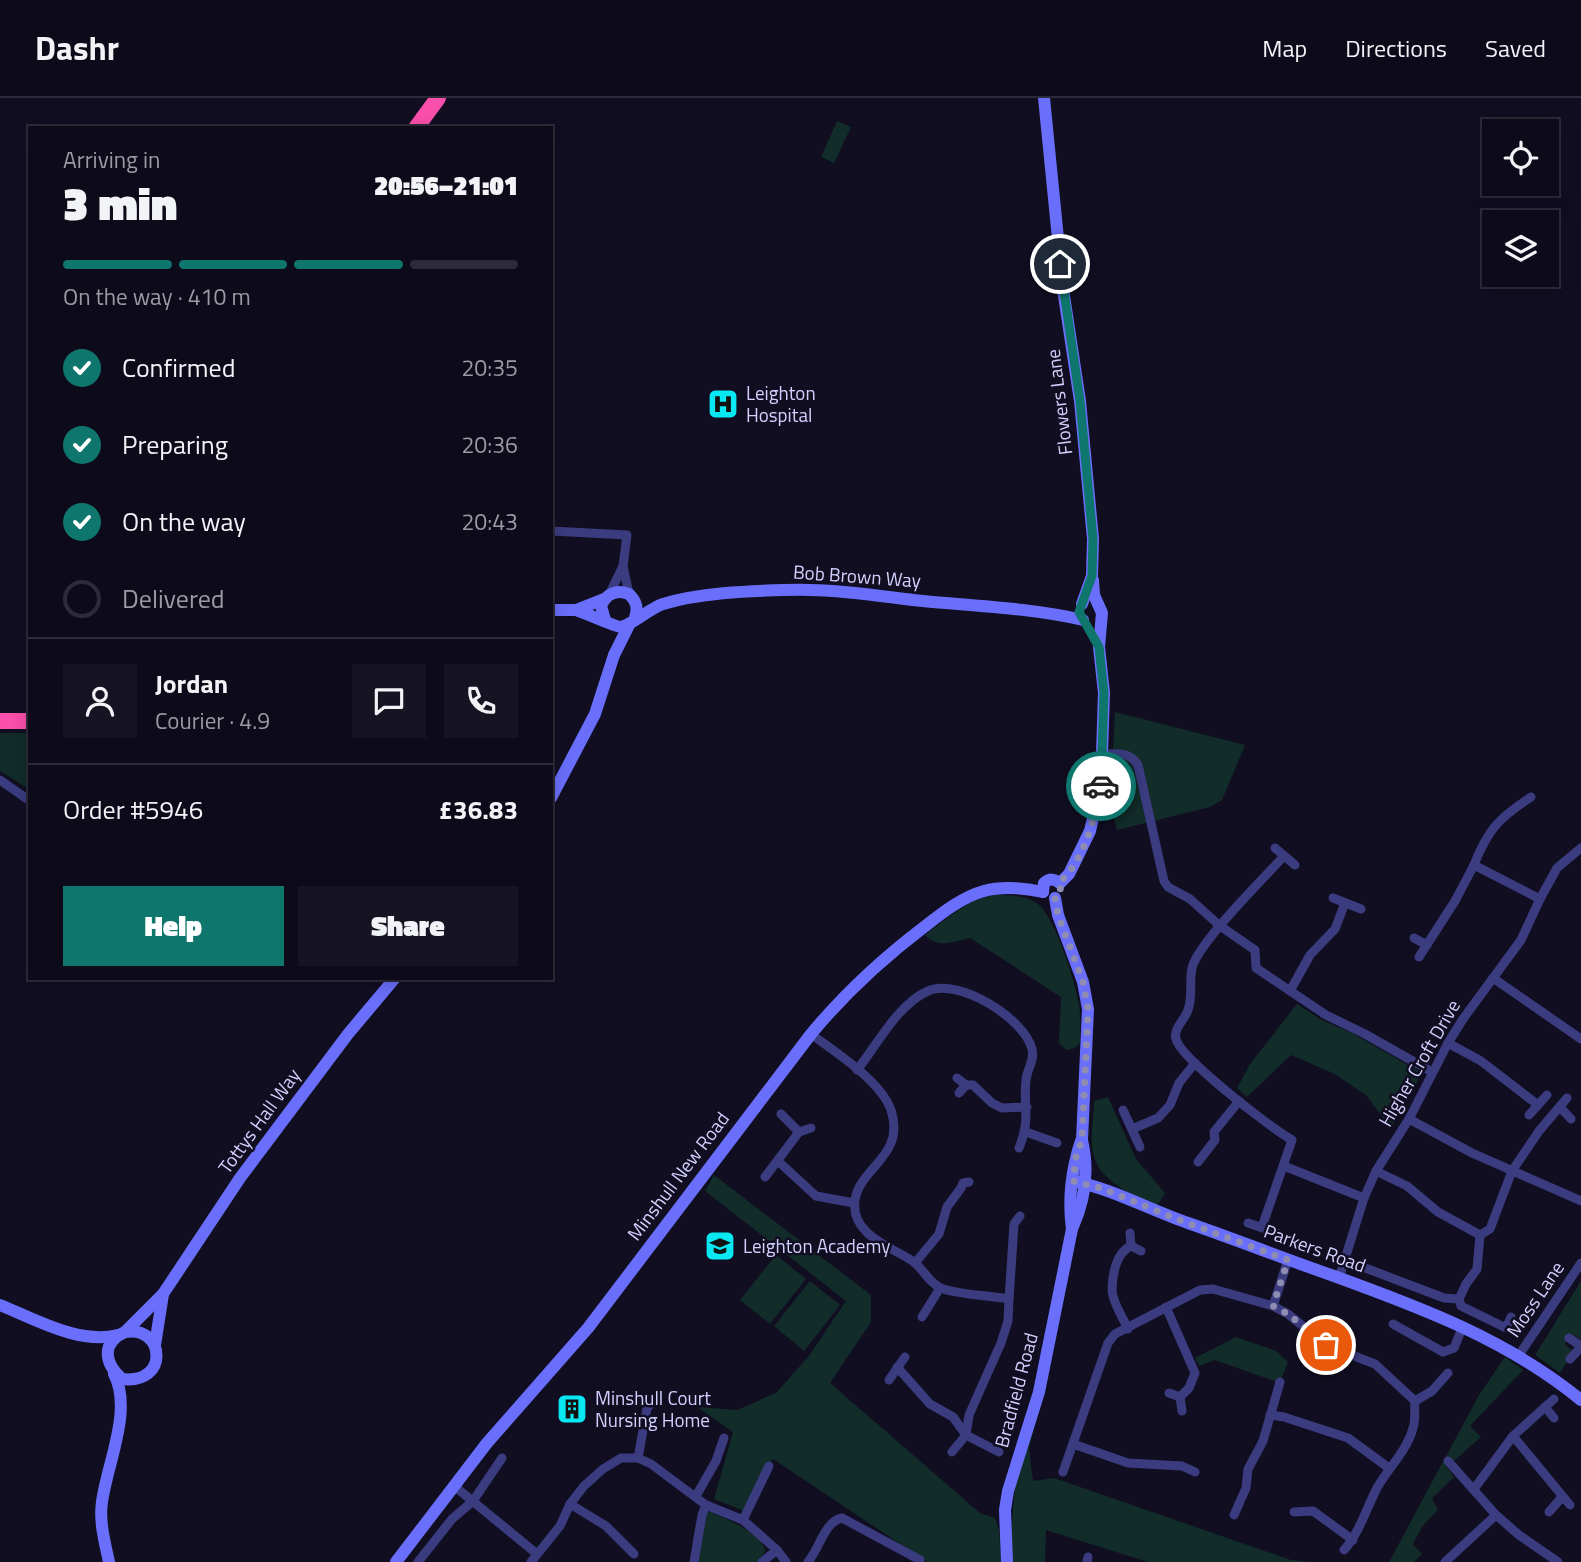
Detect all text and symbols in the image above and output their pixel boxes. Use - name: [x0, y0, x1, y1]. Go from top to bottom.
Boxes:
- text: Dashr: [35, 23, 119, 73]
- text: Map: [1262, 30, 1307, 66]
- text: Directions: [1345, 30, 1447, 66]
- text: Saved: [1485, 30, 1546, 66]
- map controls: [1482, 119, 1559, 287]
- button: locate: [1482, 119, 1559, 196]
- text: Arriving in: [63, 142, 160, 177]
- text: 20:56–21:01: [374, 166, 518, 205]
- text: 3 min: [63, 168, 177, 238]
- button: layers: [1482, 210, 1559, 287]
- pin: [1030, 234, 1090, 294]
- icon: home: [1041, 245, 1079, 283]
- text: On the way · 410 m: [63, 279, 251, 314]
- text: Confirmed: [122, 348, 236, 387]
- street label: Flowers Lane: [1038, 348, 1079, 457]
- icon: check: [63, 349, 101, 387]
- text: 20:35: [461, 350, 518, 385]
- place label: Leighton Hospital: [746, 378, 816, 429]
- hospital icon: Leighton Hospital: [706, 387, 740, 421]
- text: Preparing: [122, 425, 228, 464]
- icon: check: [63, 426, 101, 464]
- text: 20:36: [461, 427, 518, 462]
- text: On the way: [122, 502, 246, 541]
- icon: check: [63, 503, 101, 541]
- text: 20:43: [461, 504, 518, 539]
- street label: Bob Brown Way: [792, 557, 922, 594]
- text: Delivered: [122, 579, 225, 618]
- button: person: [63, 664, 137, 738]
- text: Jordan: [155, 664, 228, 703]
- button: chat: [352, 664, 426, 738]
- button: phone: [444, 664, 518, 738]
- text: Courier · 4.9: [155, 703, 270, 738]
- courier: [1066, 751, 1136, 821]
- icon: car: [1082, 767, 1120, 805]
- text: Order #5946: [63, 790, 203, 829]
- text: £36.83: [439, 790, 518, 829]
- button: Help: [63, 886, 284, 966]
- button: Share: [298, 886, 518, 966]
- street label: Higher Croft Drive: [1370, 994, 1467, 1132]
- street label: Tottys Hall Way: [210, 1062, 307, 1179]
- street label: Minshull New Road: [620, 1105, 736, 1246]
- street label: Parkers Road: [1260, 1216, 1370, 1279]
- school or university icon: Leighton Academy: [703, 1229, 737, 1263]
- place label: Leighton Academy: [743, 1231, 890, 1260]
- street label: Moss Lane: [1498, 1255, 1571, 1343]
- pin: [1296, 1315, 1356, 1375]
- icon: bag: [1307, 1326, 1345, 1364]
- street label: Bradfield Road: [986, 1329, 1045, 1450]
- place label: Minshull Court Nursing Home: [595, 1383, 711, 1434]
- building icon: Minshull Court Nursing Home: [555, 1392, 589, 1426]

